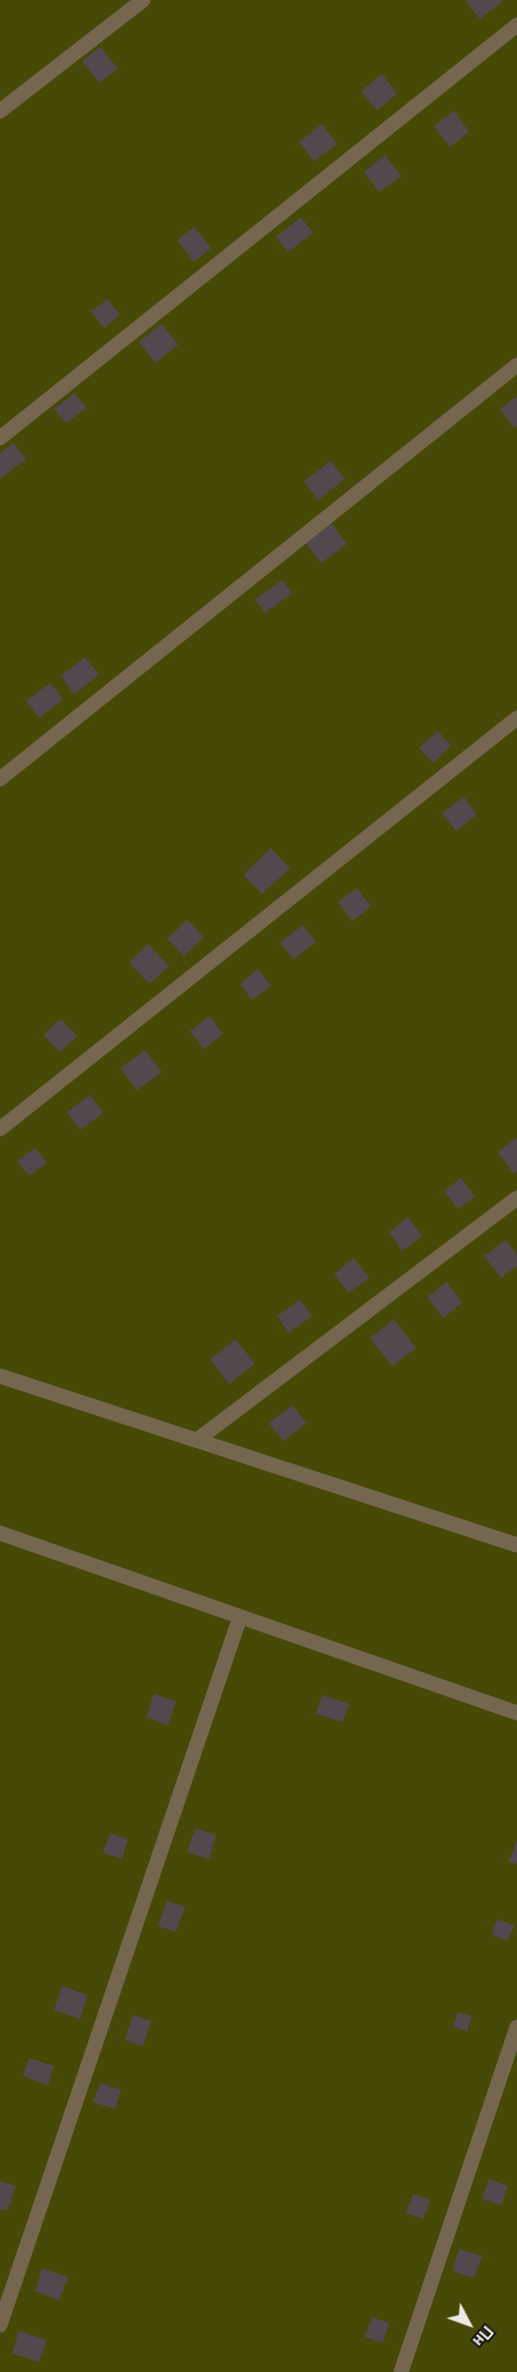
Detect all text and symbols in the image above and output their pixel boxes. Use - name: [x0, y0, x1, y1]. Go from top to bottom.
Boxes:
- north arrow: [439, 2294, 499, 2354]
- text: Пн: [470, 2323, 496, 2350]

